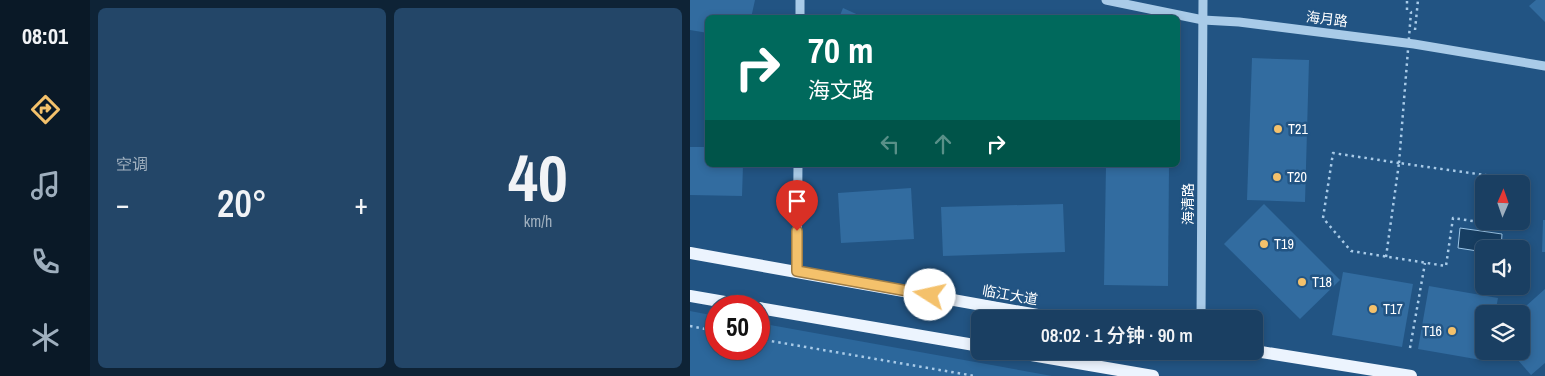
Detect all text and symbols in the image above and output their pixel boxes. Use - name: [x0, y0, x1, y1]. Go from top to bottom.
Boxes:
- street label: 海月路: [1305, 8, 1349, 30]
- text: 08:01: [22, 21, 68, 51]
- text: 70 m: [808, 27, 873, 74]
- icon: right: [725, 35, 790, 100]
- text: 海文路: [808, 75, 874, 105]
- icon: directions: [28, 92, 63, 127]
- place label: T21: [1288, 120, 1308, 138]
- marker: T21: [1272, 123, 1284, 135]
- icon: left: [876, 130, 904, 158]
- icon: ahead: [929, 130, 957, 158]
- icon: right: [982, 130, 1010, 158]
- text: 40: [508, 134, 568, 221]
- text: 空调: [116, 153, 148, 175]
- icon: music: [28, 168, 63, 203]
- place label: T20: [1287, 168, 1307, 186]
- marker: T20: [1271, 171, 1283, 183]
- north arrow: [1475, 175, 1530, 230]
- map controls: [1475, 175, 1530, 360]
- text: 20°: [217, 178, 267, 229]
- pin: [776, 180, 818, 231]
- street label: 海清路: [1179, 183, 1197, 225]
- text: −: [116, 185, 129, 223]
- text: +: [355, 185, 368, 223]
- icon: arrive: [783, 187, 811, 215]
- text: km/h: [524, 210, 552, 232]
- place label: T19: [1274, 235, 1294, 253]
- marker: T19: [1258, 238, 1270, 250]
- button: sound: [1475, 240, 1530, 295]
- icon: phone: [28, 244, 63, 279]
- position arrow: [903, 268, 955, 320]
- place label: T18: [1312, 273, 1332, 291]
- marker: T18: [1296, 276, 1308, 288]
- street label: 临江大道: [981, 281, 1039, 309]
- speed limit sign: 50: [705, 295, 770, 360]
- place label: T17: [1383, 300, 1403, 318]
- marker: T17: [1367, 303, 1379, 315]
- button: layers: [1475, 305, 1530, 360]
- icon: climate: [28, 320, 63, 355]
- text: 08:02 · 1 分钟 · 90 m: [1041, 322, 1193, 348]
- place label: T16: [1422, 322, 1442, 340]
- marker: T16: [1446, 325, 1458, 337]

